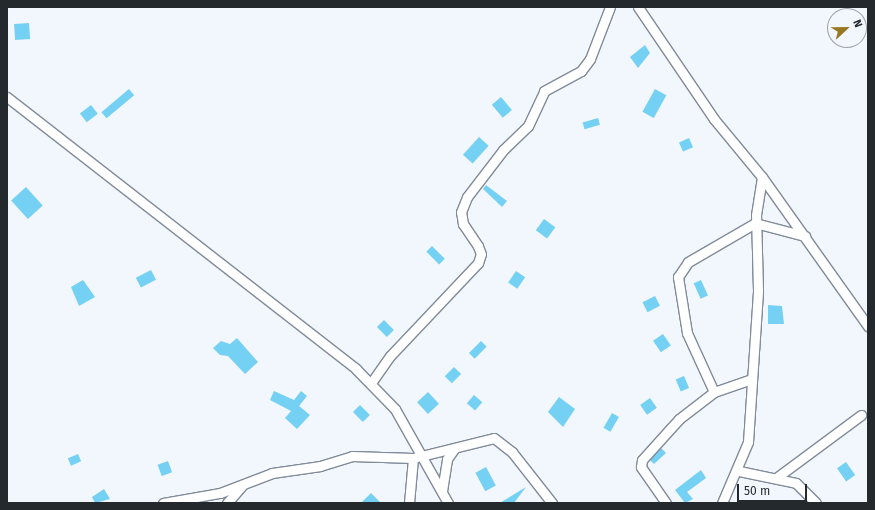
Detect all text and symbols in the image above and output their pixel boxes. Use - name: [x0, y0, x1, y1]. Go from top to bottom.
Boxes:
- north arrow: [827, 8, 867, 48]
- text: N: [850, 18, 865, 30]
- scale bar: [739, 476, 809, 502]
- text: 50 m: [744, 484, 770, 498]

